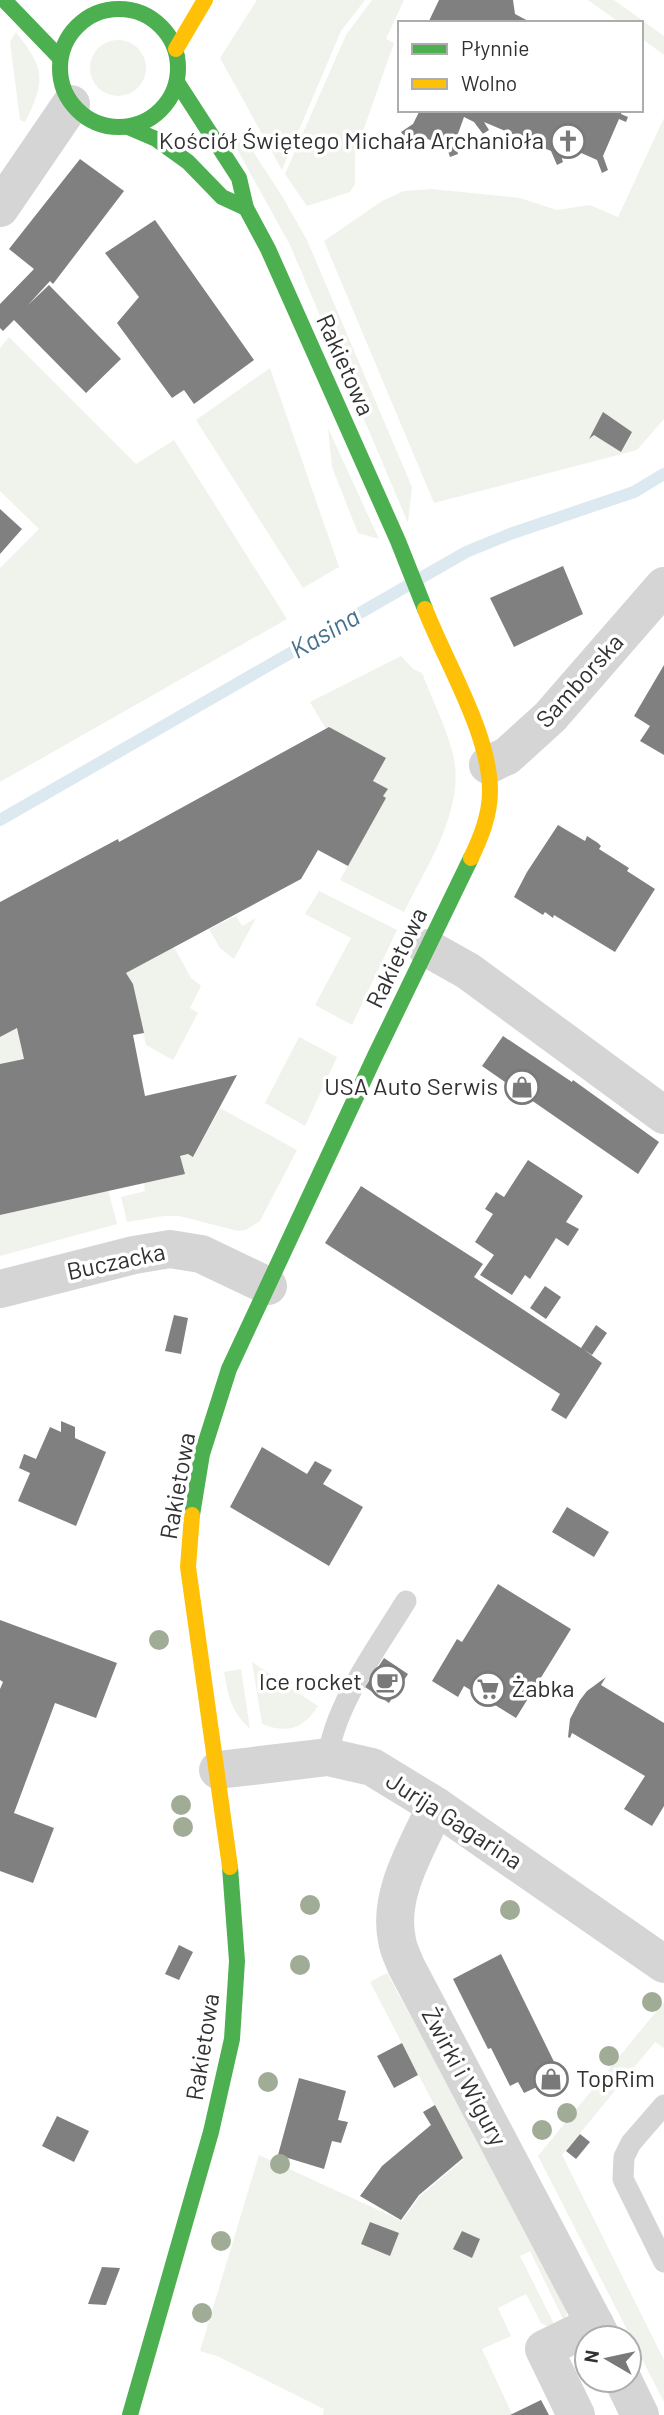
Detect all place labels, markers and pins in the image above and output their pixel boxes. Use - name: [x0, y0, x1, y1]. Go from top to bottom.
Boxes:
- church icon: Kościół Świętego Michała Archanioła: [549, 122, 587, 160]
- place label: Kościół Świętego Michała Archanioła: [159, 125, 544, 154]
- shop icon: USA Auto Serwis: [503, 1068, 541, 1106]
- place label: USA Auto Serwis: [324, 1071, 498, 1100]
- cafe icon: Ice rocket: [368, 1663, 406, 1701]
- place label: Ice rocket: [259, 1666, 362, 1695]
- supermarket icon: Żabka: [469, 1670, 507, 1708]
- place label: Żabka: [512, 1673, 575, 1702]
- shop icon: TopRim: [532, 2060, 570, 2098]
- place label: TopRim: [576, 2063, 655, 2092]

